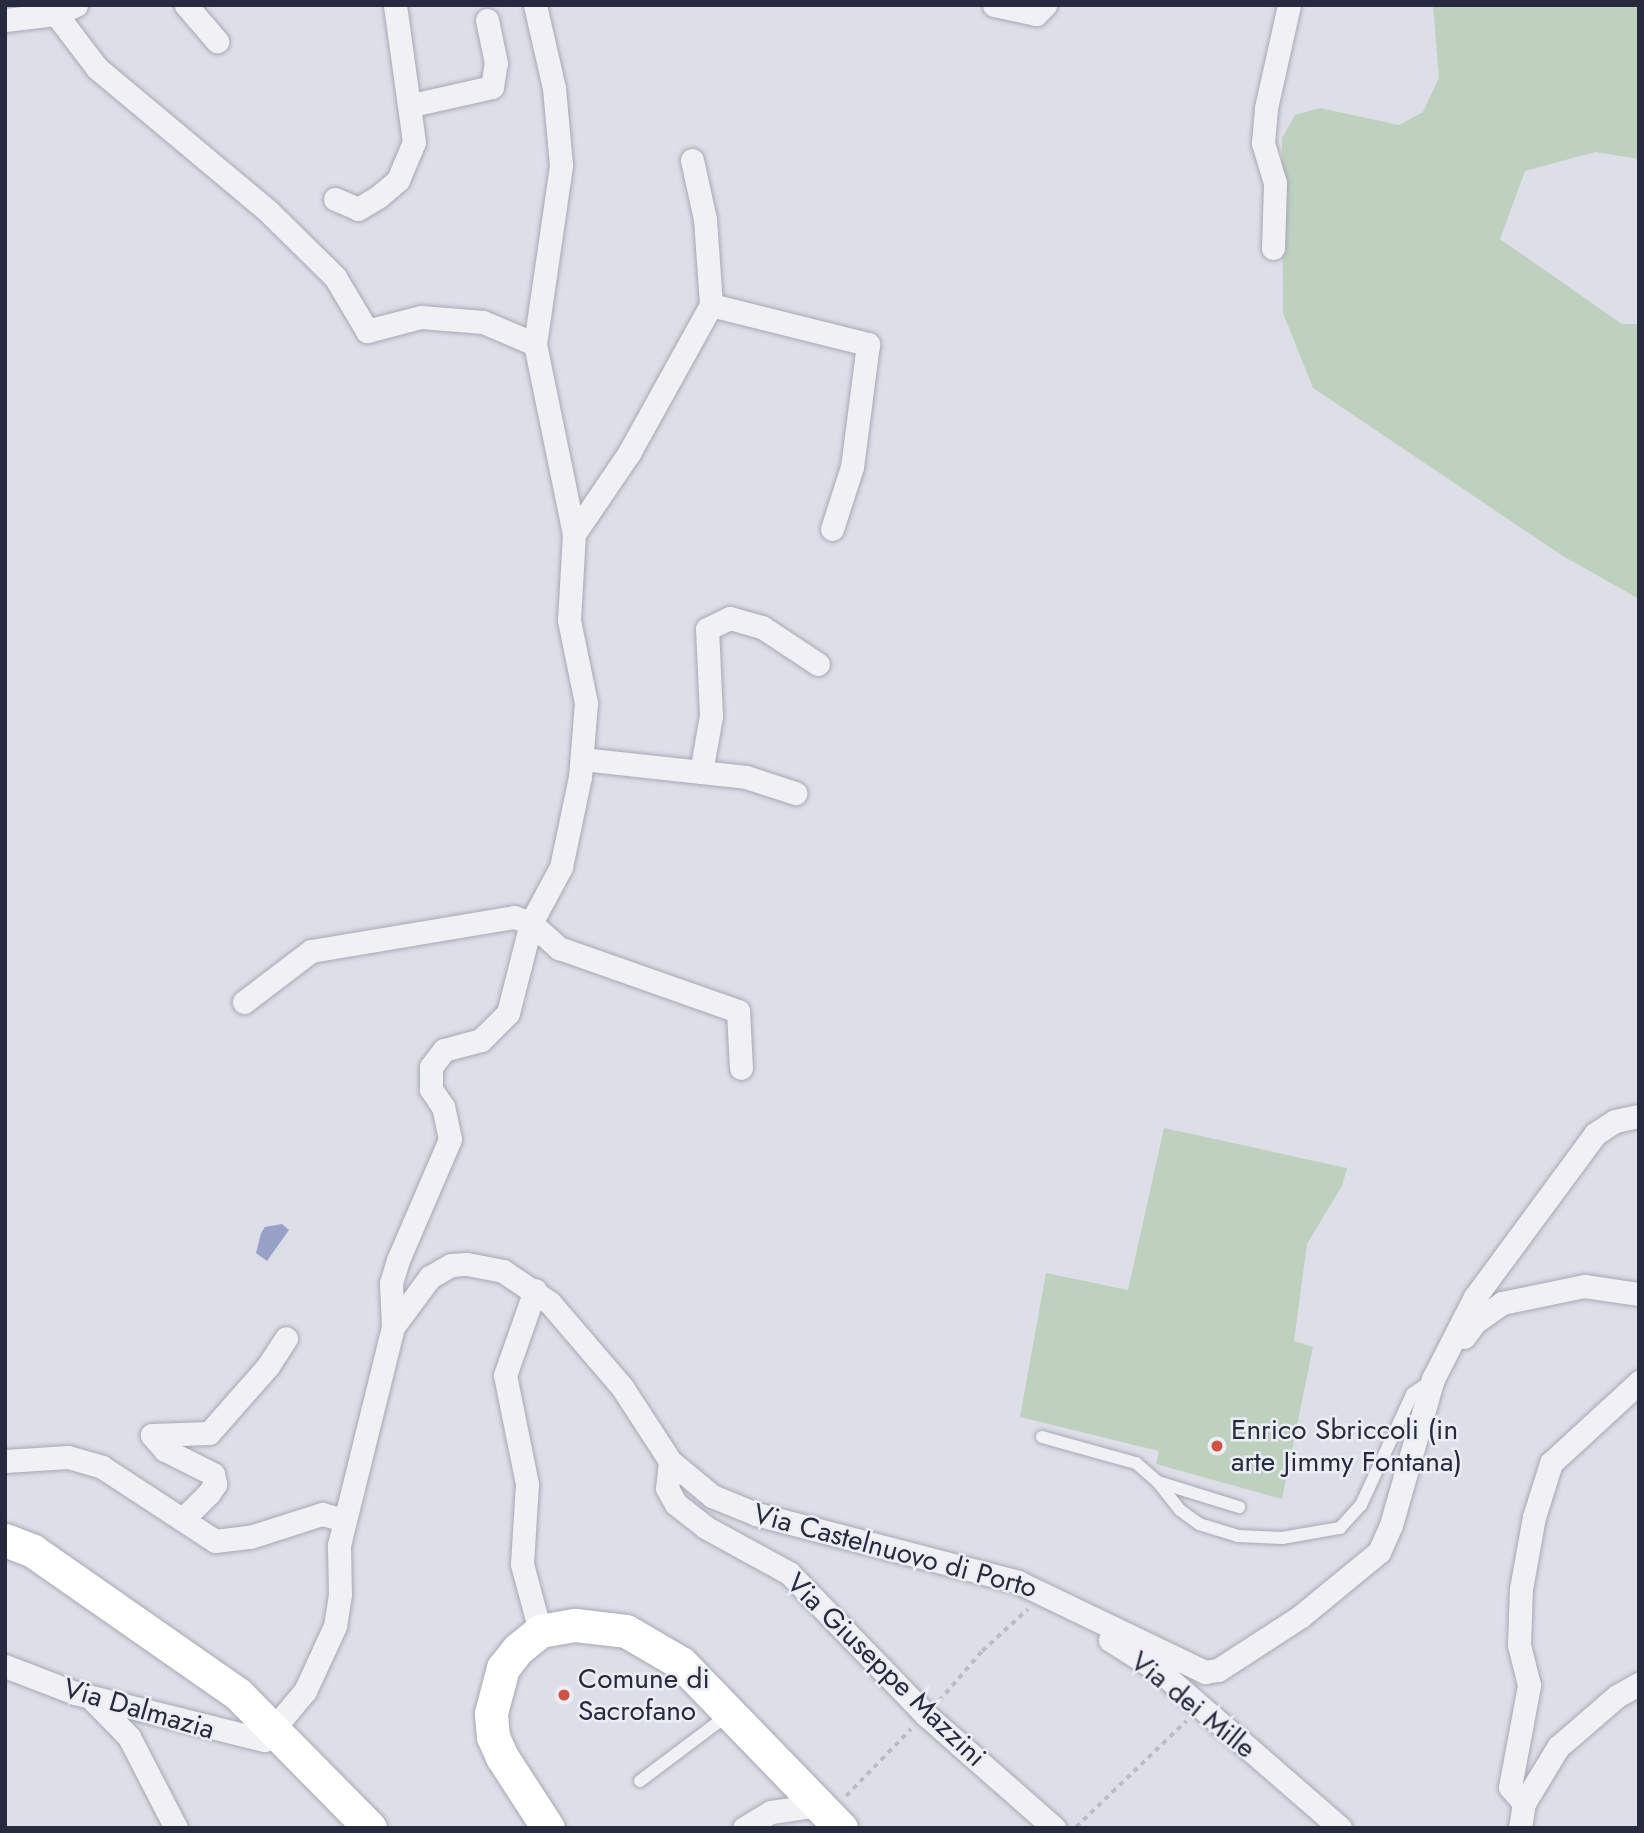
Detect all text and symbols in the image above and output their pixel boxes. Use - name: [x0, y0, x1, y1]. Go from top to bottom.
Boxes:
- place label: Enrico Sbriccoli (in arte Jimmy Fontana): [1231, 1413, 1462, 1479]
- marker: Enrico Sbriccoli (in arte Jimmy Fontana): [1209, 1438, 1225, 1454]
- street label: Via Castelnuovo di Porto: [750, 1497, 1040, 1605]
- street label: Via Giuseppe Mazzini: [779, 1566, 993, 1774]
- street label: Via dei Mille: [1124, 1644, 1262, 1766]
- place label: Comune di Sacrofano: [578, 1662, 710, 1728]
- street label: Via Dalmazia: [60, 1671, 218, 1747]
- marker: Comune di Sacrofano: [556, 1687, 572, 1703]

